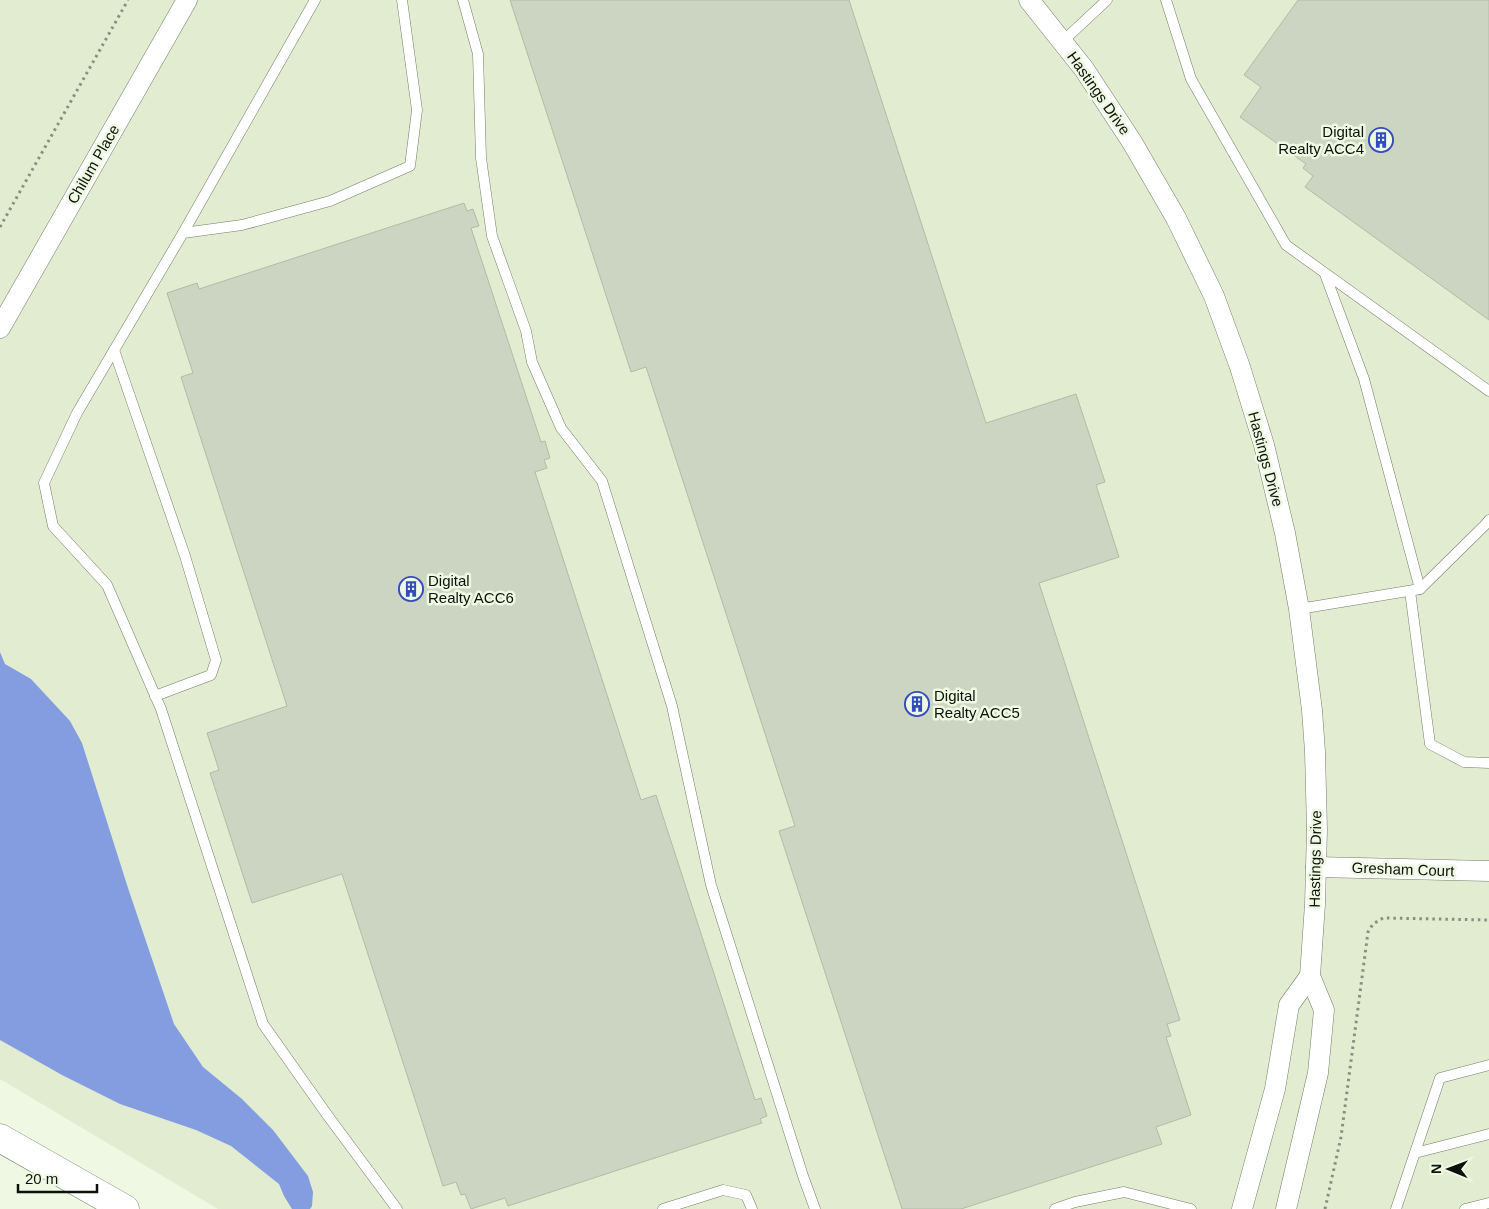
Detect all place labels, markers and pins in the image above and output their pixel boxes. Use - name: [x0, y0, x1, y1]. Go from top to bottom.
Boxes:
- place label: Digital Realty ACC4: [1278, 123, 1364, 157]
- building icon: Digital Realty ACC4: [1368, 127, 1394, 153]
- place label: Digital Realty ACC6: [428, 572, 514, 606]
- building icon: Digital Realty ACC6: [398, 576, 424, 602]
- place label: Digital Realty ACC5: [934, 687, 1020, 721]
- building icon: Digital Realty ACC5: [904, 691, 930, 717]

